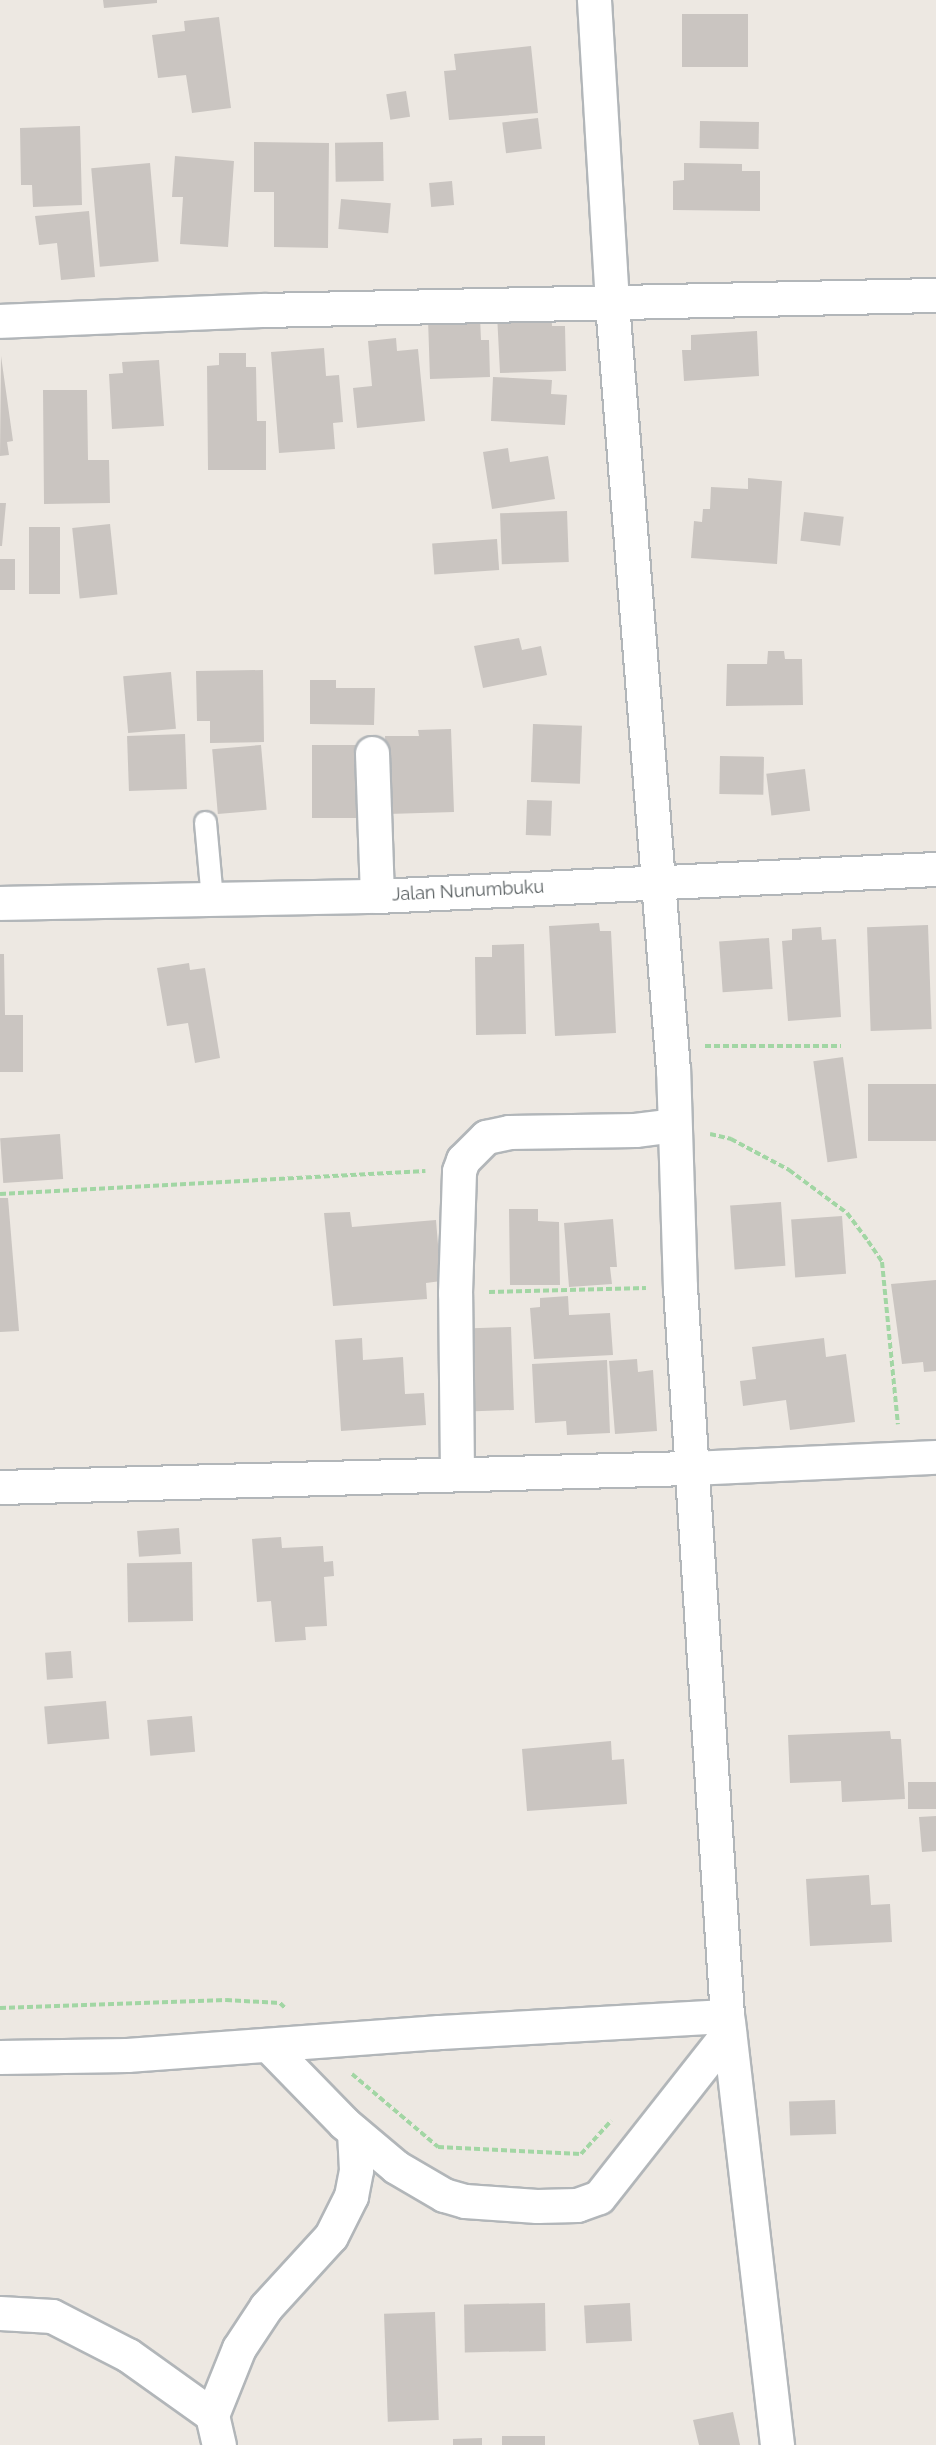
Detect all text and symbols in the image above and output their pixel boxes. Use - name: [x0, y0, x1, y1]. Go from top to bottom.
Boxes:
- street label: Jalan Nunumbuku: [391, 876, 545, 906]

